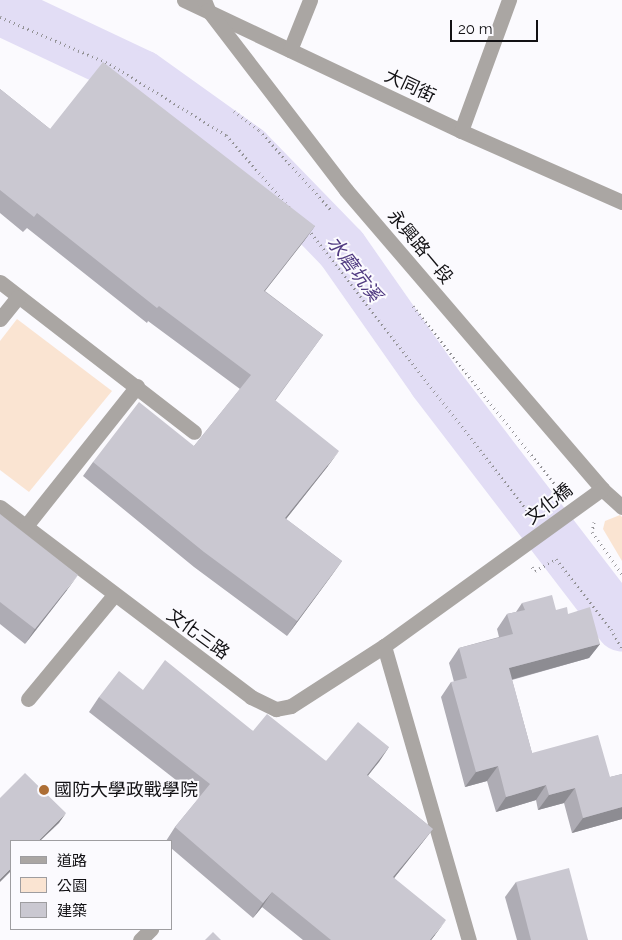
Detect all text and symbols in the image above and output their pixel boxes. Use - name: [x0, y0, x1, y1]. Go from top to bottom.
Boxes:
- scale bar: [452, 10, 540, 42]
- text: 20 m: [458, 20, 493, 38]
- street label: 大同街: [381, 65, 439, 107]
- street label: 永興路一段: [383, 206, 457, 288]
- water label: 水磨坑溪: [322, 232, 386, 306]
- street label: 文化橋: [521, 479, 577, 529]
- street label: 文化三路: [163, 604, 233, 664]
- place label: 國防大學政戰學院: [54, 779, 198, 801]
- marker: 國防大學政戰學院: [38, 784, 50, 796]
- legend: [10, 840, 172, 930]
- text: 道路: [57, 852, 87, 870]
- text: 公園: [57, 877, 87, 895]
- text: 建築: [57, 902, 87, 920]

